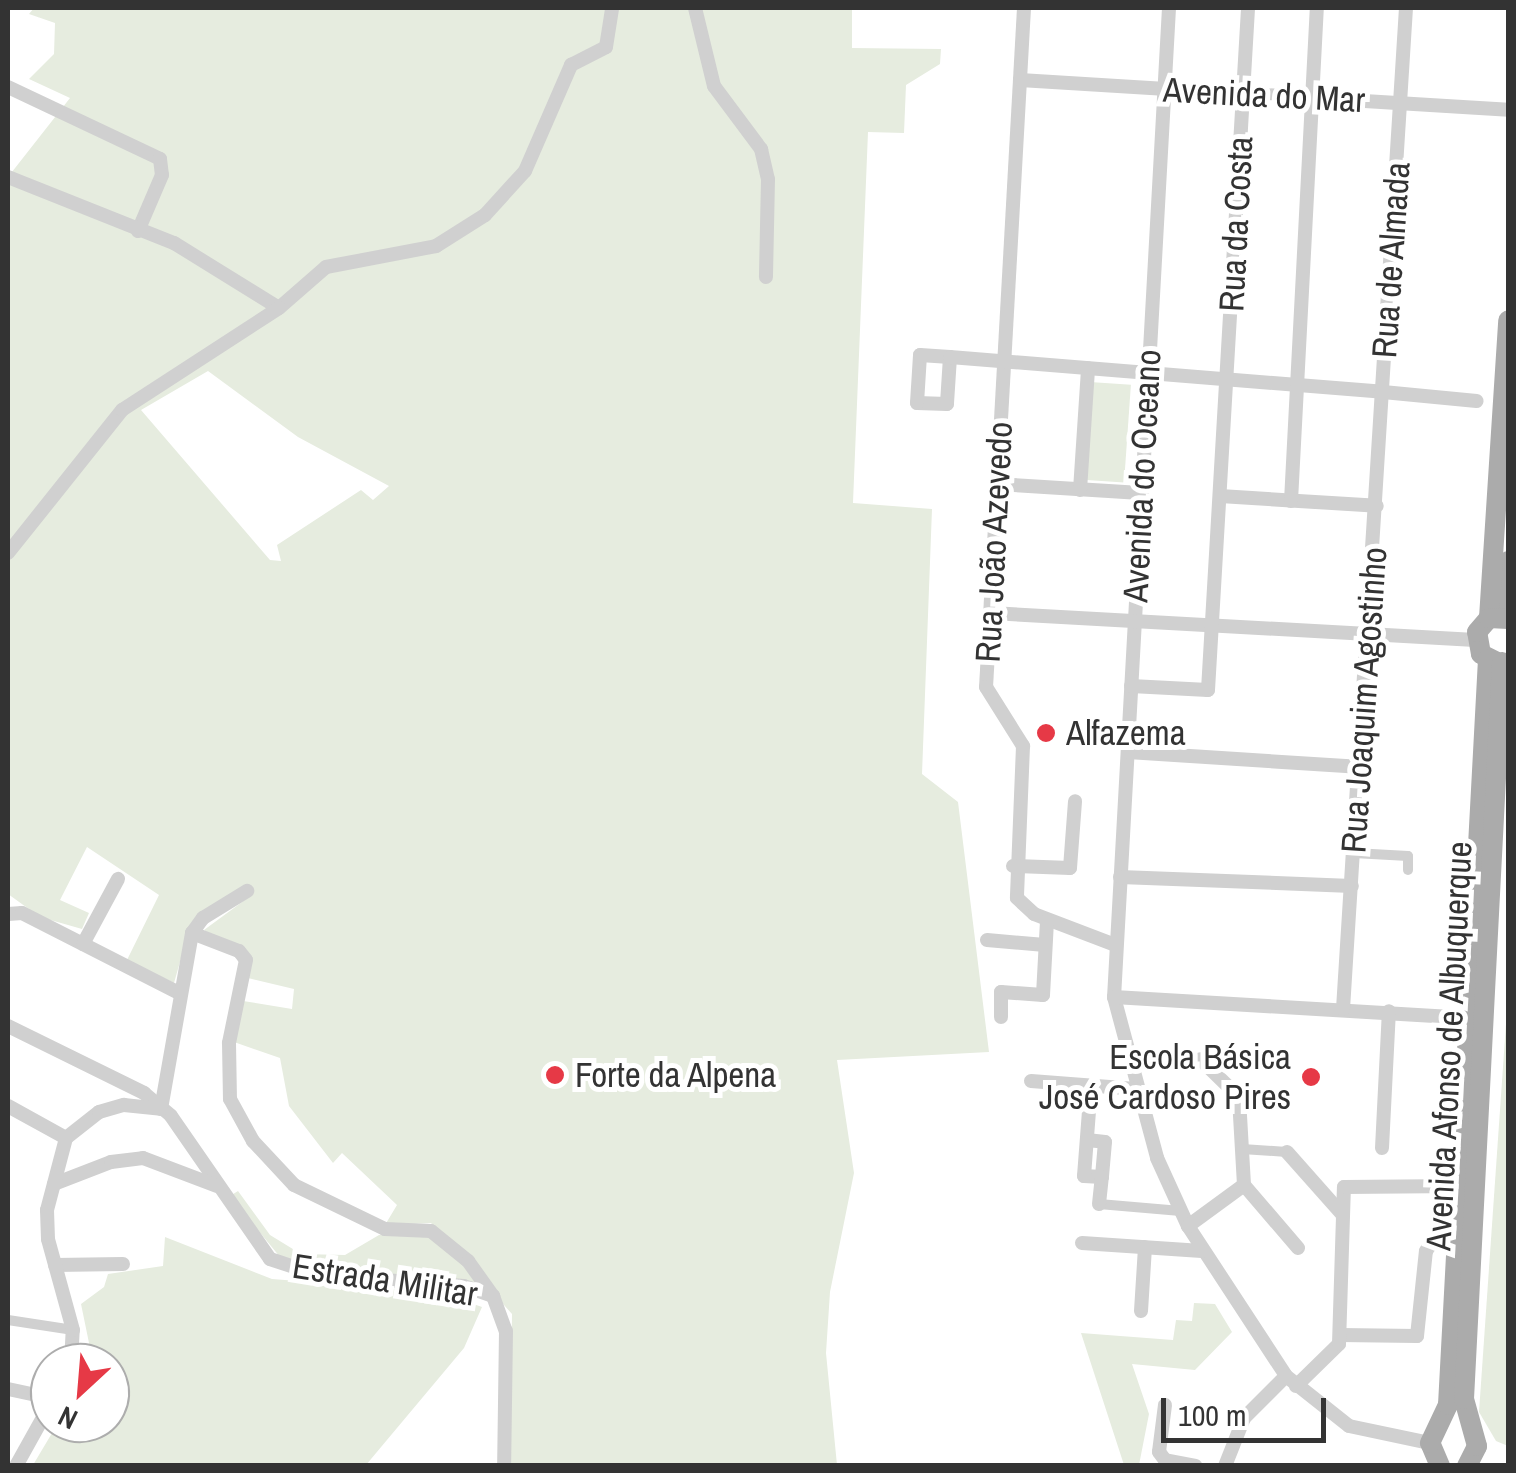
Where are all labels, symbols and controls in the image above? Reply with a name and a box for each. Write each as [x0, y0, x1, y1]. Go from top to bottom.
street label: Avenida do Mar [1162, 69, 1366, 121]
street label: Rua da Costa [1210, 135, 1262, 313]
street label: Rua de Almada [1363, 160, 1419, 360]
street label: Avenida do Oceano [1114, 348, 1170, 604]
street label: Rua João Azevedo [967, 420, 1021, 664]
street label: Rua Joaquim Agostinho [1332, 545, 1396, 855]
place label: Alfazema [1066, 712, 1186, 754]
marker: Alfazema [1035, 722, 1057, 744]
street label: Avenida Afonso de Albuquerque [1417, 839, 1481, 1253]
place label: Escola Básica José Cardoso Pires [1039, 1036, 1291, 1118]
place label: Forte da Alpena [575, 1054, 778, 1096]
marker: Forte da Alpena [544, 1064, 566, 1086]
marker: Escola Básica José Cardoso Pires [1300, 1066, 1322, 1088]
street label: Estrada Militar [290, 1245, 480, 1315]
north arrow [30, 1343, 130, 1443]
scale bar [1166, 1378, 1331, 1440]
text: 100 m [1178, 1395, 1246, 1435]
text: N [52, 1397, 84, 1439]

